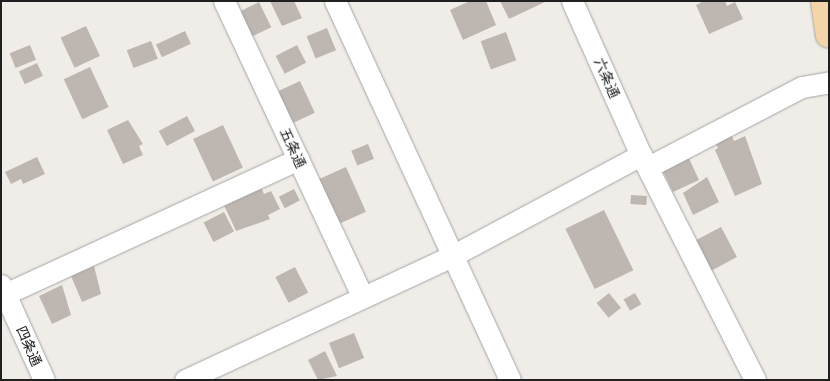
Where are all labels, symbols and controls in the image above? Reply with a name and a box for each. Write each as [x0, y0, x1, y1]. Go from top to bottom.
street label: 六条通 [591, 55, 623, 101]
street label: 五条通 [277, 125, 309, 171]
street label: 四条通 [13, 323, 45, 369]

